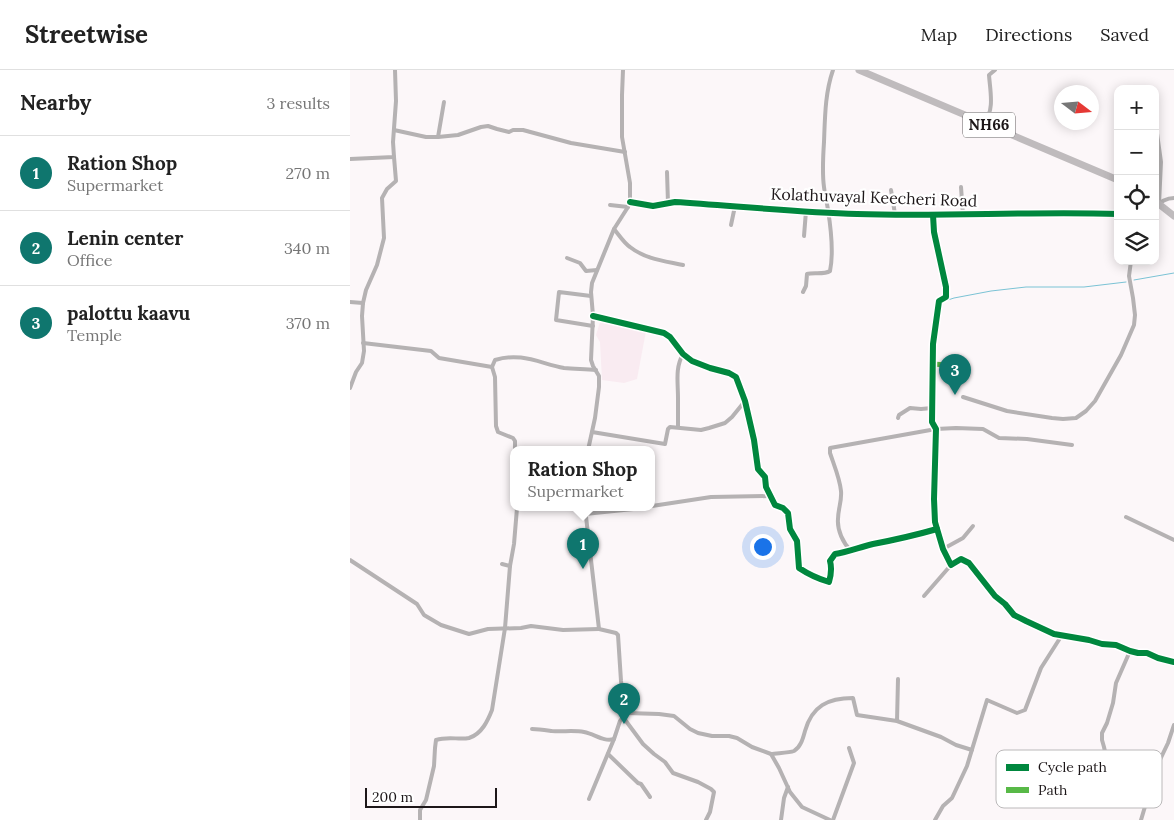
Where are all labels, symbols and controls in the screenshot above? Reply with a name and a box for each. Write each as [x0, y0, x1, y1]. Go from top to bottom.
text: Streetwise [25, 19, 148, 50]
text: Map [921, 23, 957, 46]
text: Directions [985, 23, 1072, 46]
text: Saved [1100, 23, 1149, 46]
north arrow [1054, 85, 1099, 130]
map controls [1114, 85, 1159, 265]
button: + [1114, 85, 1159, 130]
text: Nearby [20, 89, 91, 116]
text: 3 results [266, 93, 330, 113]
road number: NH66 [963, 112, 1015, 138]
button: − [1114, 130, 1159, 175]
text: Ration Shop [67, 151, 177, 175]
text: 1 [33, 163, 39, 183]
text: 270 m [286, 163, 330, 183]
text: Supermarket [67, 175, 163, 195]
button: locate [1114, 175, 1159, 220]
street label: Kolathuvayal Keecheri Road [770, 183, 978, 211]
button: layers [1114, 220, 1159, 265]
text: Lenin center [67, 226, 183, 250]
text: 2 [32, 238, 40, 258]
text: 340 m [284, 238, 330, 258]
text: Office [67, 250, 112, 270]
text: palottu kaavu [67, 301, 190, 325]
text: 3 [32, 313, 40, 333]
text: 370 m [286, 313, 330, 333]
text: Temple [67, 325, 122, 345]
pin: 3 [939, 354, 971, 395]
popup [510, 446, 655, 511]
text: Ration Shop [527, 457, 638, 481]
text: Supermarket [527, 481, 624, 501]
pin: 1 [567, 528, 599, 569]
your location [750, 534, 776, 560]
pin: 2 [608, 683, 640, 724]
legend [996, 750, 1162, 808]
text: Cycle path [1038, 758, 1107, 776]
text: Path [1038, 781, 1067, 799]
scale bar [365, 785, 498, 808]
text: 200 m [372, 788, 413, 806]

